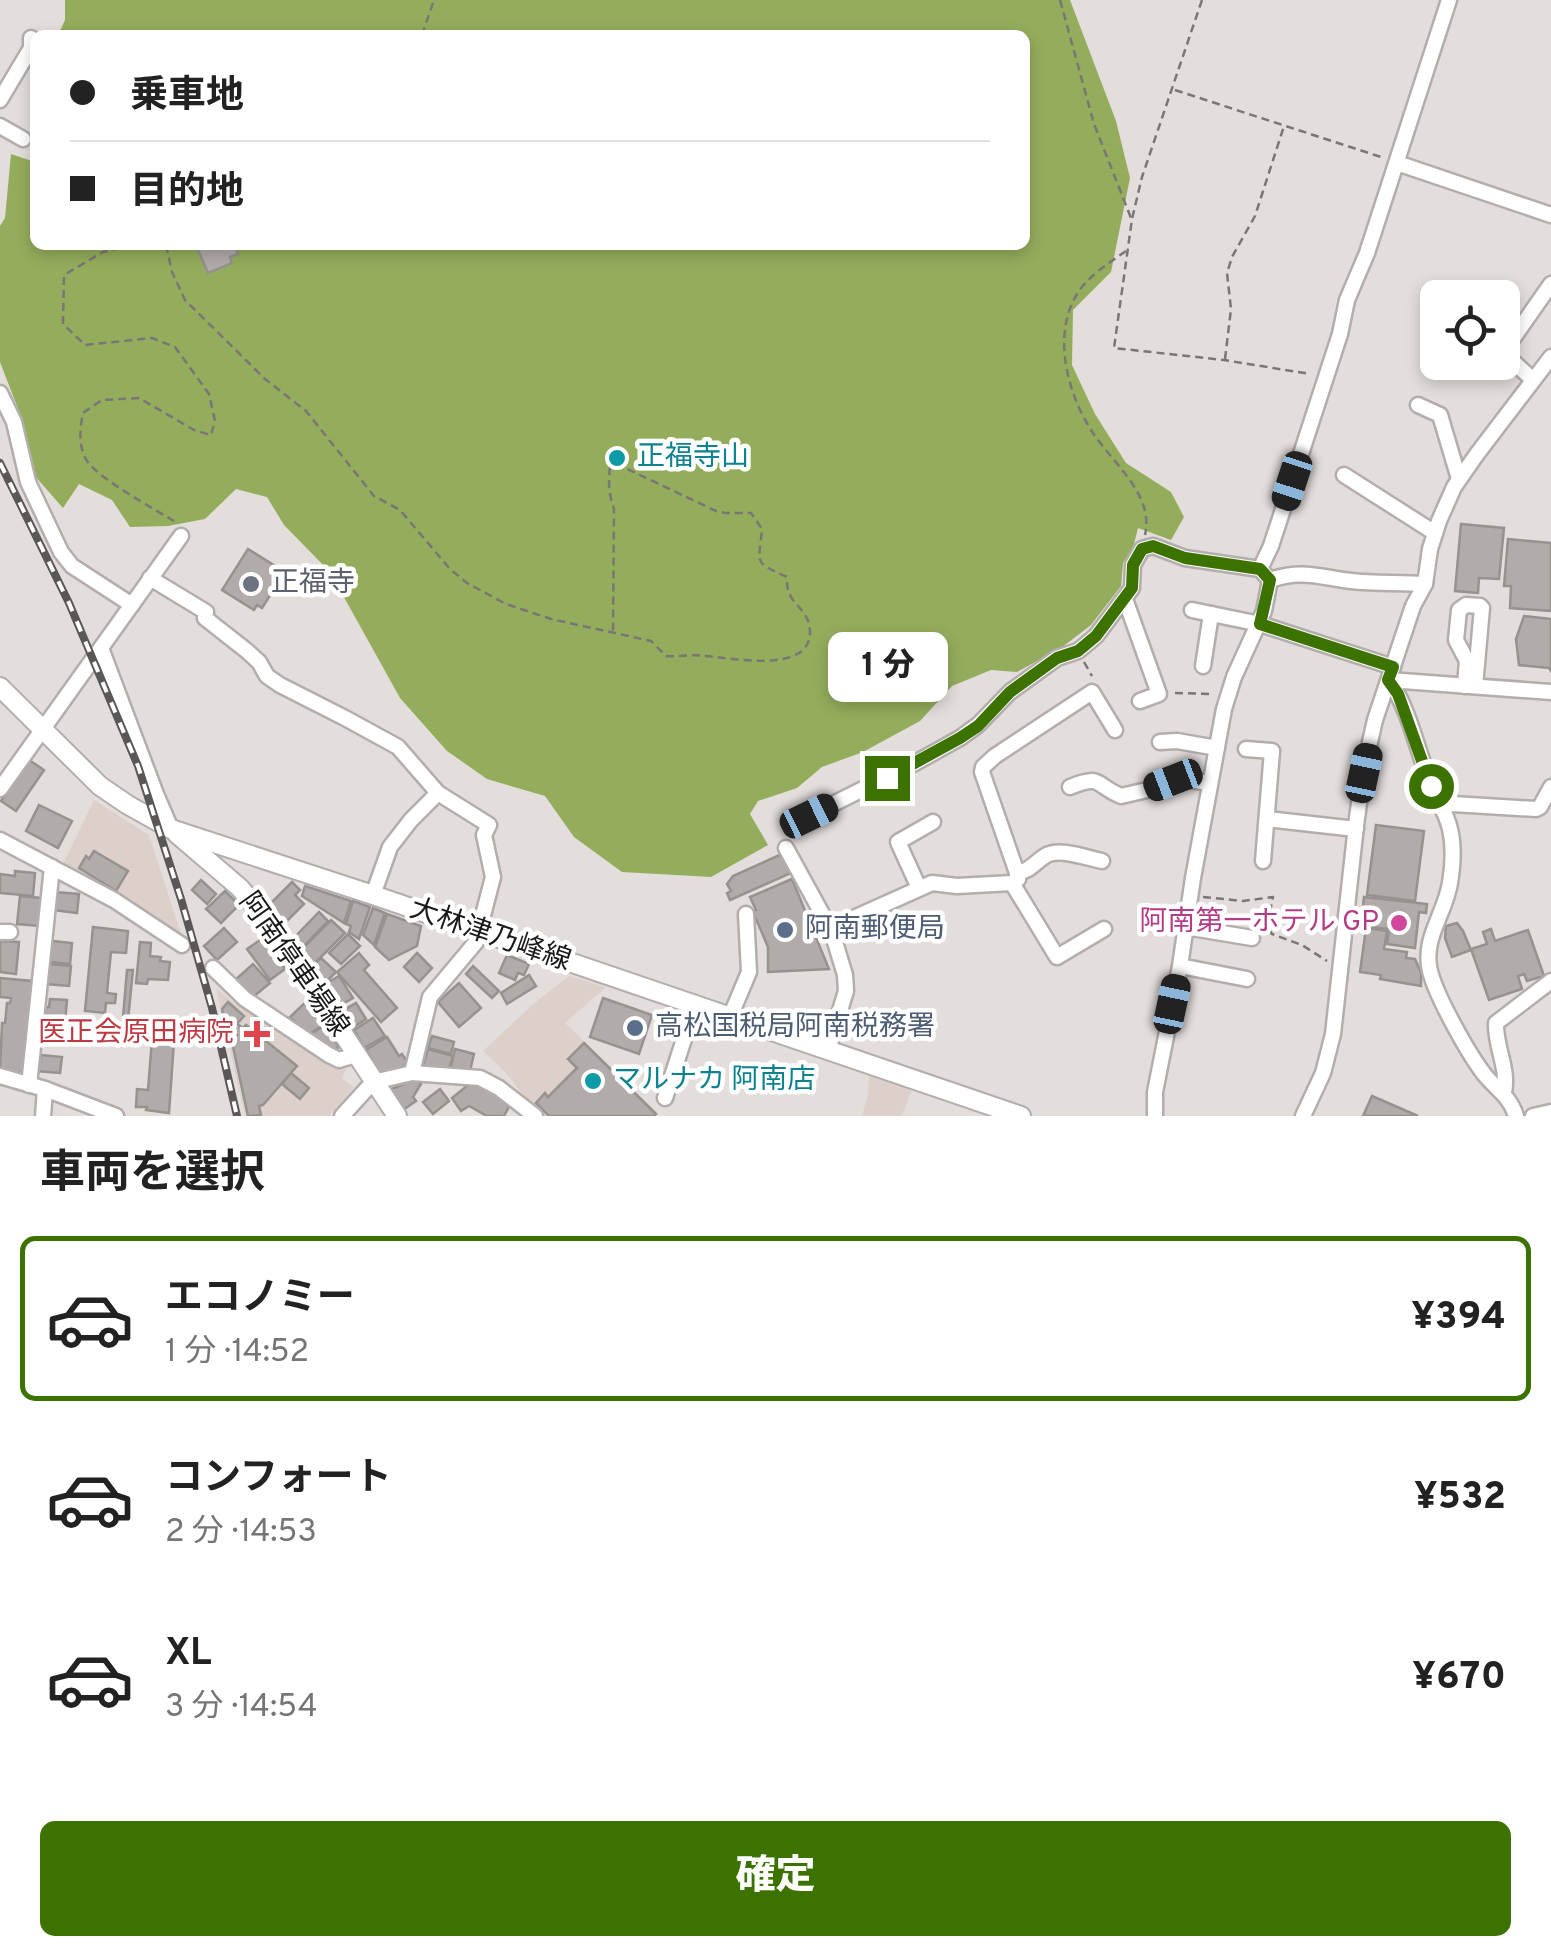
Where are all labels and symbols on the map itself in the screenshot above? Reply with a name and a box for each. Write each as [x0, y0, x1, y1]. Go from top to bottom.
place label: 正福寺山 [637, 440, 749, 476]
marker: 正福寺山 [606, 447, 628, 469]
car [1268, 448, 1316, 514]
place label: 正福寺 [271, 566, 355, 602]
marker: 正福寺 [240, 573, 262, 595]
callout: 1 分 [827, 633, 947, 703]
car [1343, 741, 1385, 805]
car [1140, 755, 1206, 805]
route end [865, 756, 910, 801]
route start [1409, 764, 1454, 809]
car [775, 789, 843, 843]
street label: 阿南停車場線 [230, 886, 356, 1044]
street label: 大林津乃峰線 [405, 892, 575, 980]
place label: 阿南第一ホテル GP [1140, 905, 1379, 941]
place label: 阿南郵便局 [805, 912, 945, 948]
marker: 阿南第一ホテル GP [1388, 912, 1410, 934]
marker: 阿南郵便局 [774, 919, 796, 941]
car [1151, 972, 1193, 1036]
place label: 高松国税局阿南税務署 [655, 1010, 935, 1046]
place label: 医正会原田病院 [38, 1016, 234, 1052]
marker: 高松国税局阿南税務署 [624, 1017, 646, 1039]
marker: 医正会原田病院 [244, 1021, 270, 1047]
place label: マルナカ 阿南店 [613, 1063, 816, 1099]
marker: マルナカ 阿南店 [582, 1070, 604, 1092]

